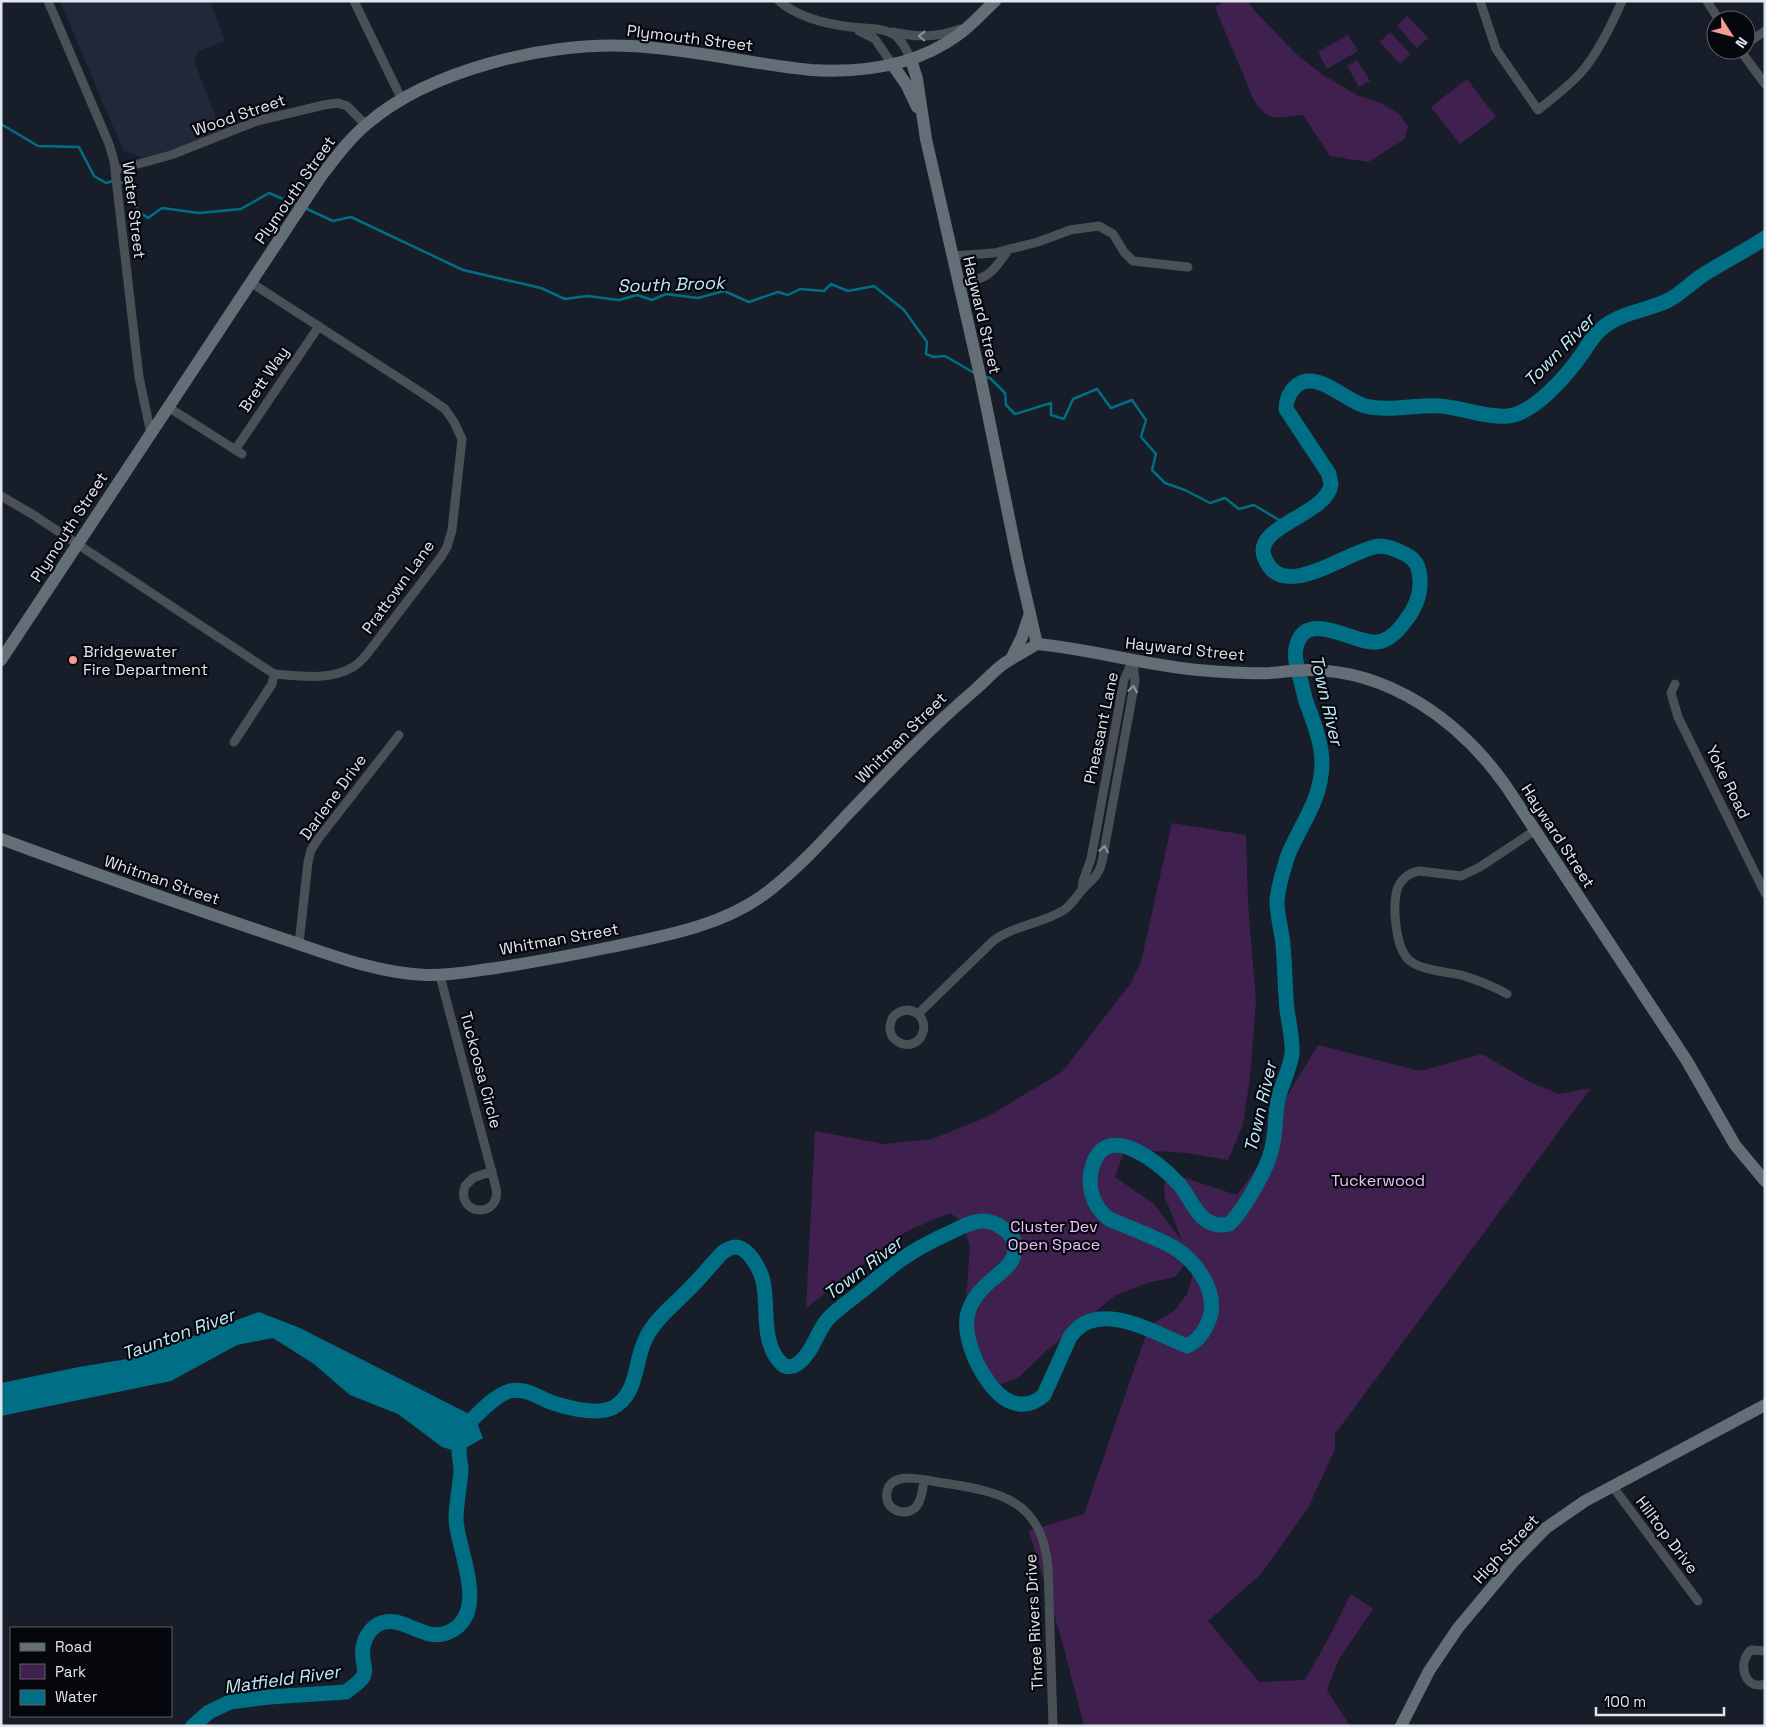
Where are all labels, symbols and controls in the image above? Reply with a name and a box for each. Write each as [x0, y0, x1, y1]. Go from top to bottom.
north arrow [1706, 10, 1756, 60]
street label: Plymouth Street [626, 20, 754, 56]
one-way arrow [918, 31, 926, 42]
text: N [1731, 34, 1752, 52]
street label: Wood Street [190, 89, 288, 141]
street label: Plymouth Street [250, 132, 340, 248]
street label: Water Street [118, 160, 150, 260]
street label: Hayward Street [958, 254, 1006, 376]
water label: South Brook [617, 271, 727, 297]
water label: Town River [1519, 307, 1601, 391]
street label: Brett Way [234, 342, 294, 416]
street label: Plymouth Street [26, 468, 112, 586]
street label: Prattown Lane [357, 536, 439, 638]
street label: Hayward Street [1124, 632, 1246, 666]
place label: Bridgewater Fire Department [83, 641, 208, 680]
water label: Town River [1305, 652, 1349, 750]
marker: Bridgewater Fire Department [67, 654, 79, 666]
street label: Pheasant Lane [1079, 670, 1123, 786]
one-way arrow [1128, 685, 1138, 693]
street label: Whitman Street [851, 688, 951, 788]
street label: Yoke Road [1701, 742, 1755, 822]
street label: Darlene Drive [295, 750, 371, 844]
street label: Hayward Street [1516, 780, 1600, 892]
one-way arrow [1098, 845, 1109, 853]
street label: Whitman Street [101, 850, 223, 910]
street label: Whitman Street [498, 918, 620, 960]
street label: Tuckoosa Circle [455, 1009, 507, 1131]
water label: Town River [1238, 1057, 1282, 1155]
park label: Tuckerwood [1331, 1170, 1425, 1191]
park label: Cluster Dev Open Space [1008, 1216, 1100, 1255]
water label: Town River [819, 1230, 909, 1305]
water label: Taunton River [119, 1302, 240, 1365]
street label: Hilltop Drive [1631, 1492, 1703, 1578]
street label: High Street [1468, 1510, 1544, 1588]
street label: Three Rivers Drive [1020, 1553, 1048, 1691]
legend [10, 1627, 172, 1717]
text: Road [55, 1637, 92, 1656]
water label: Matfield River [223, 1659, 344, 1699]
text: Park [55, 1662, 86, 1681]
scale bar [1596, 1684, 1724, 1716]
text: Water [55, 1687, 98, 1706]
text: 100 m [1604, 1692, 1646, 1711]

